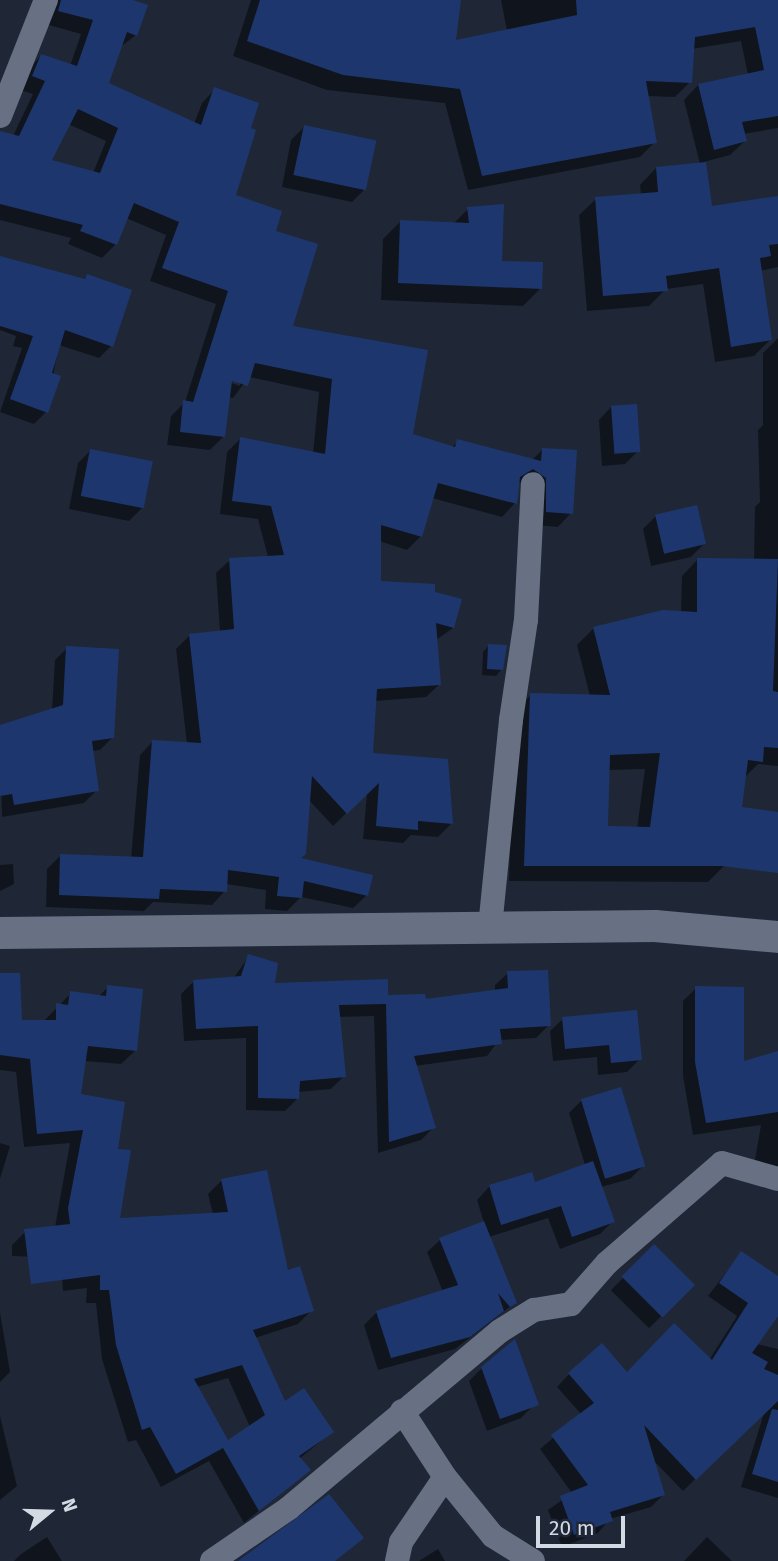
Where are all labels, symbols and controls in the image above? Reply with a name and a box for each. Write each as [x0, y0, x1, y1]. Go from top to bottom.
north arrow [14, 1477, 84, 1547]
text: N [56, 1495, 82, 1515]
scale bar [540, 1502, 629, 1546]
text: 20 m [549, 1515, 595, 1541]

